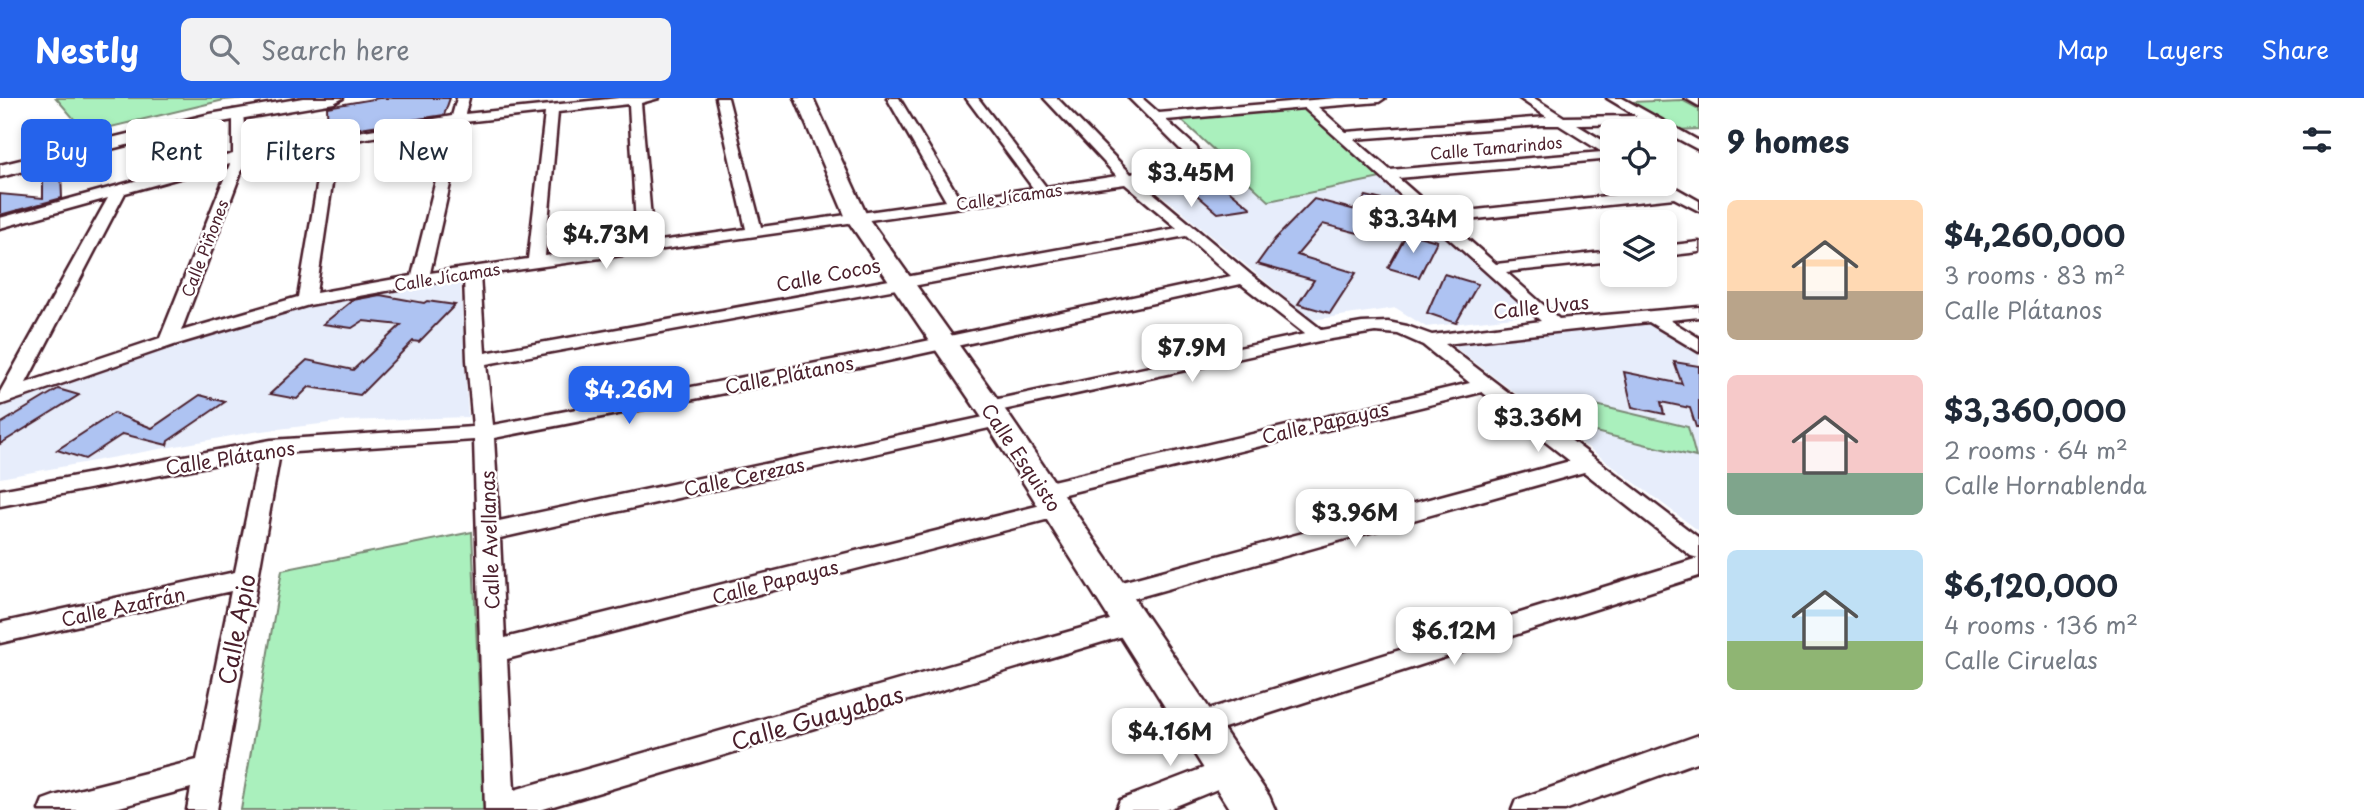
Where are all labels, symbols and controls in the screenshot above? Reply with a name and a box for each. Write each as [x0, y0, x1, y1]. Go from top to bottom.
search box [181, 18, 671, 81]
text: Nestly [35, 24, 139, 74]
icon: search [205, 30, 243, 68]
text: Search here [261, 30, 410, 69]
text: Map [2057, 31, 2108, 67]
text: Layers [2146, 31, 2223, 67]
text: Share [2261, 31, 2329, 67]
text: 9 homes [1727, 118, 1849, 163]
chip: Buy [21, 119, 112, 182]
chip: Rent [126, 119, 227, 182]
chip: Filters [241, 119, 360, 182]
chip: New [374, 119, 472, 182]
map controls [1600, 119, 1677, 287]
button: locate [1600, 119, 1677, 196]
icon: filters [2298, 121, 2336, 159]
street label: Calle Tamarindos [1429, 129, 1563, 165]
pin: $3.45M [1134, 150, 1248, 209]
text: $3.45M [1148, 154, 1234, 189]
street label: Calle Jícamas [954, 177, 1064, 215]
pin: $3.34M [1356, 195, 1470, 255]
street label: Calle Piñones [174, 196, 234, 300]
text: $3.34M [1368, 200, 1458, 235]
button: layers [1600, 210, 1677, 287]
pin: $4.73M [549, 212, 663, 271]
text: $4,260,000 [1944, 212, 2125, 257]
text: $4.73M [563, 216, 649, 251]
icon: home [1783, 228, 1867, 312]
street label: Calle Cocos [773, 250, 883, 298]
street label: Calle Jícamas [392, 256, 502, 296]
text: 3 rooms · 83 m² [1944, 257, 2126, 292]
street label: Calle Uvas [1492, 287, 1590, 325]
text: Calle Plátanos [1944, 292, 2102, 327]
pin: $7.9M [1143, 324, 1241, 384]
text: $7.9M [1158, 329, 1226, 364]
street label: Calle Plátanos [722, 348, 856, 400]
pin: $4.26M [572, 366, 686, 426]
text: $4.26M [585, 371, 673, 406]
text: $3,360,000 [1944, 387, 2127, 432]
street label: Calle Papayas [1259, 394, 1391, 450]
pin: $3.36M [1481, 394, 1595, 454]
street label: Calle Esquisto [975, 397, 1069, 517]
text: $3.36M [1494, 399, 1582, 434]
icon: home [1783, 403, 1867, 487]
text: 2 rooms · 64 m² [1944, 432, 2128, 467]
street label: Calle Plátanos [163, 433, 297, 481]
street label: Calle Cerezas [681, 450, 807, 502]
text: Calle Hornablenda [1944, 467, 2147, 502]
street label: Calle Avellanas [473, 470, 505, 610]
pin: $3.96M [1298, 490, 1412, 549]
text: $3.96M [1312, 494, 1398, 529]
street label: Calle Papayas [709, 552, 841, 610]
text: $6,120,000 [1944, 562, 2118, 607]
street label: Calle Apio [208, 570, 264, 688]
icon: home [1783, 578, 1867, 662]
street label: Calle Azafrán [58, 579, 188, 633]
text: 4 rooms · 136 m² [1944, 607, 2138, 642]
pin: $6.12M [1397, 608, 1511, 667]
text: $6.12M [1412, 612, 1496, 647]
text: Calle Ciruelas [1944, 642, 2098, 677]
street label: Calle Guayabas [727, 676, 907, 758]
pin: $4.16M [1113, 708, 1227, 768]
text: $4.16M [1128, 713, 1212, 748]

